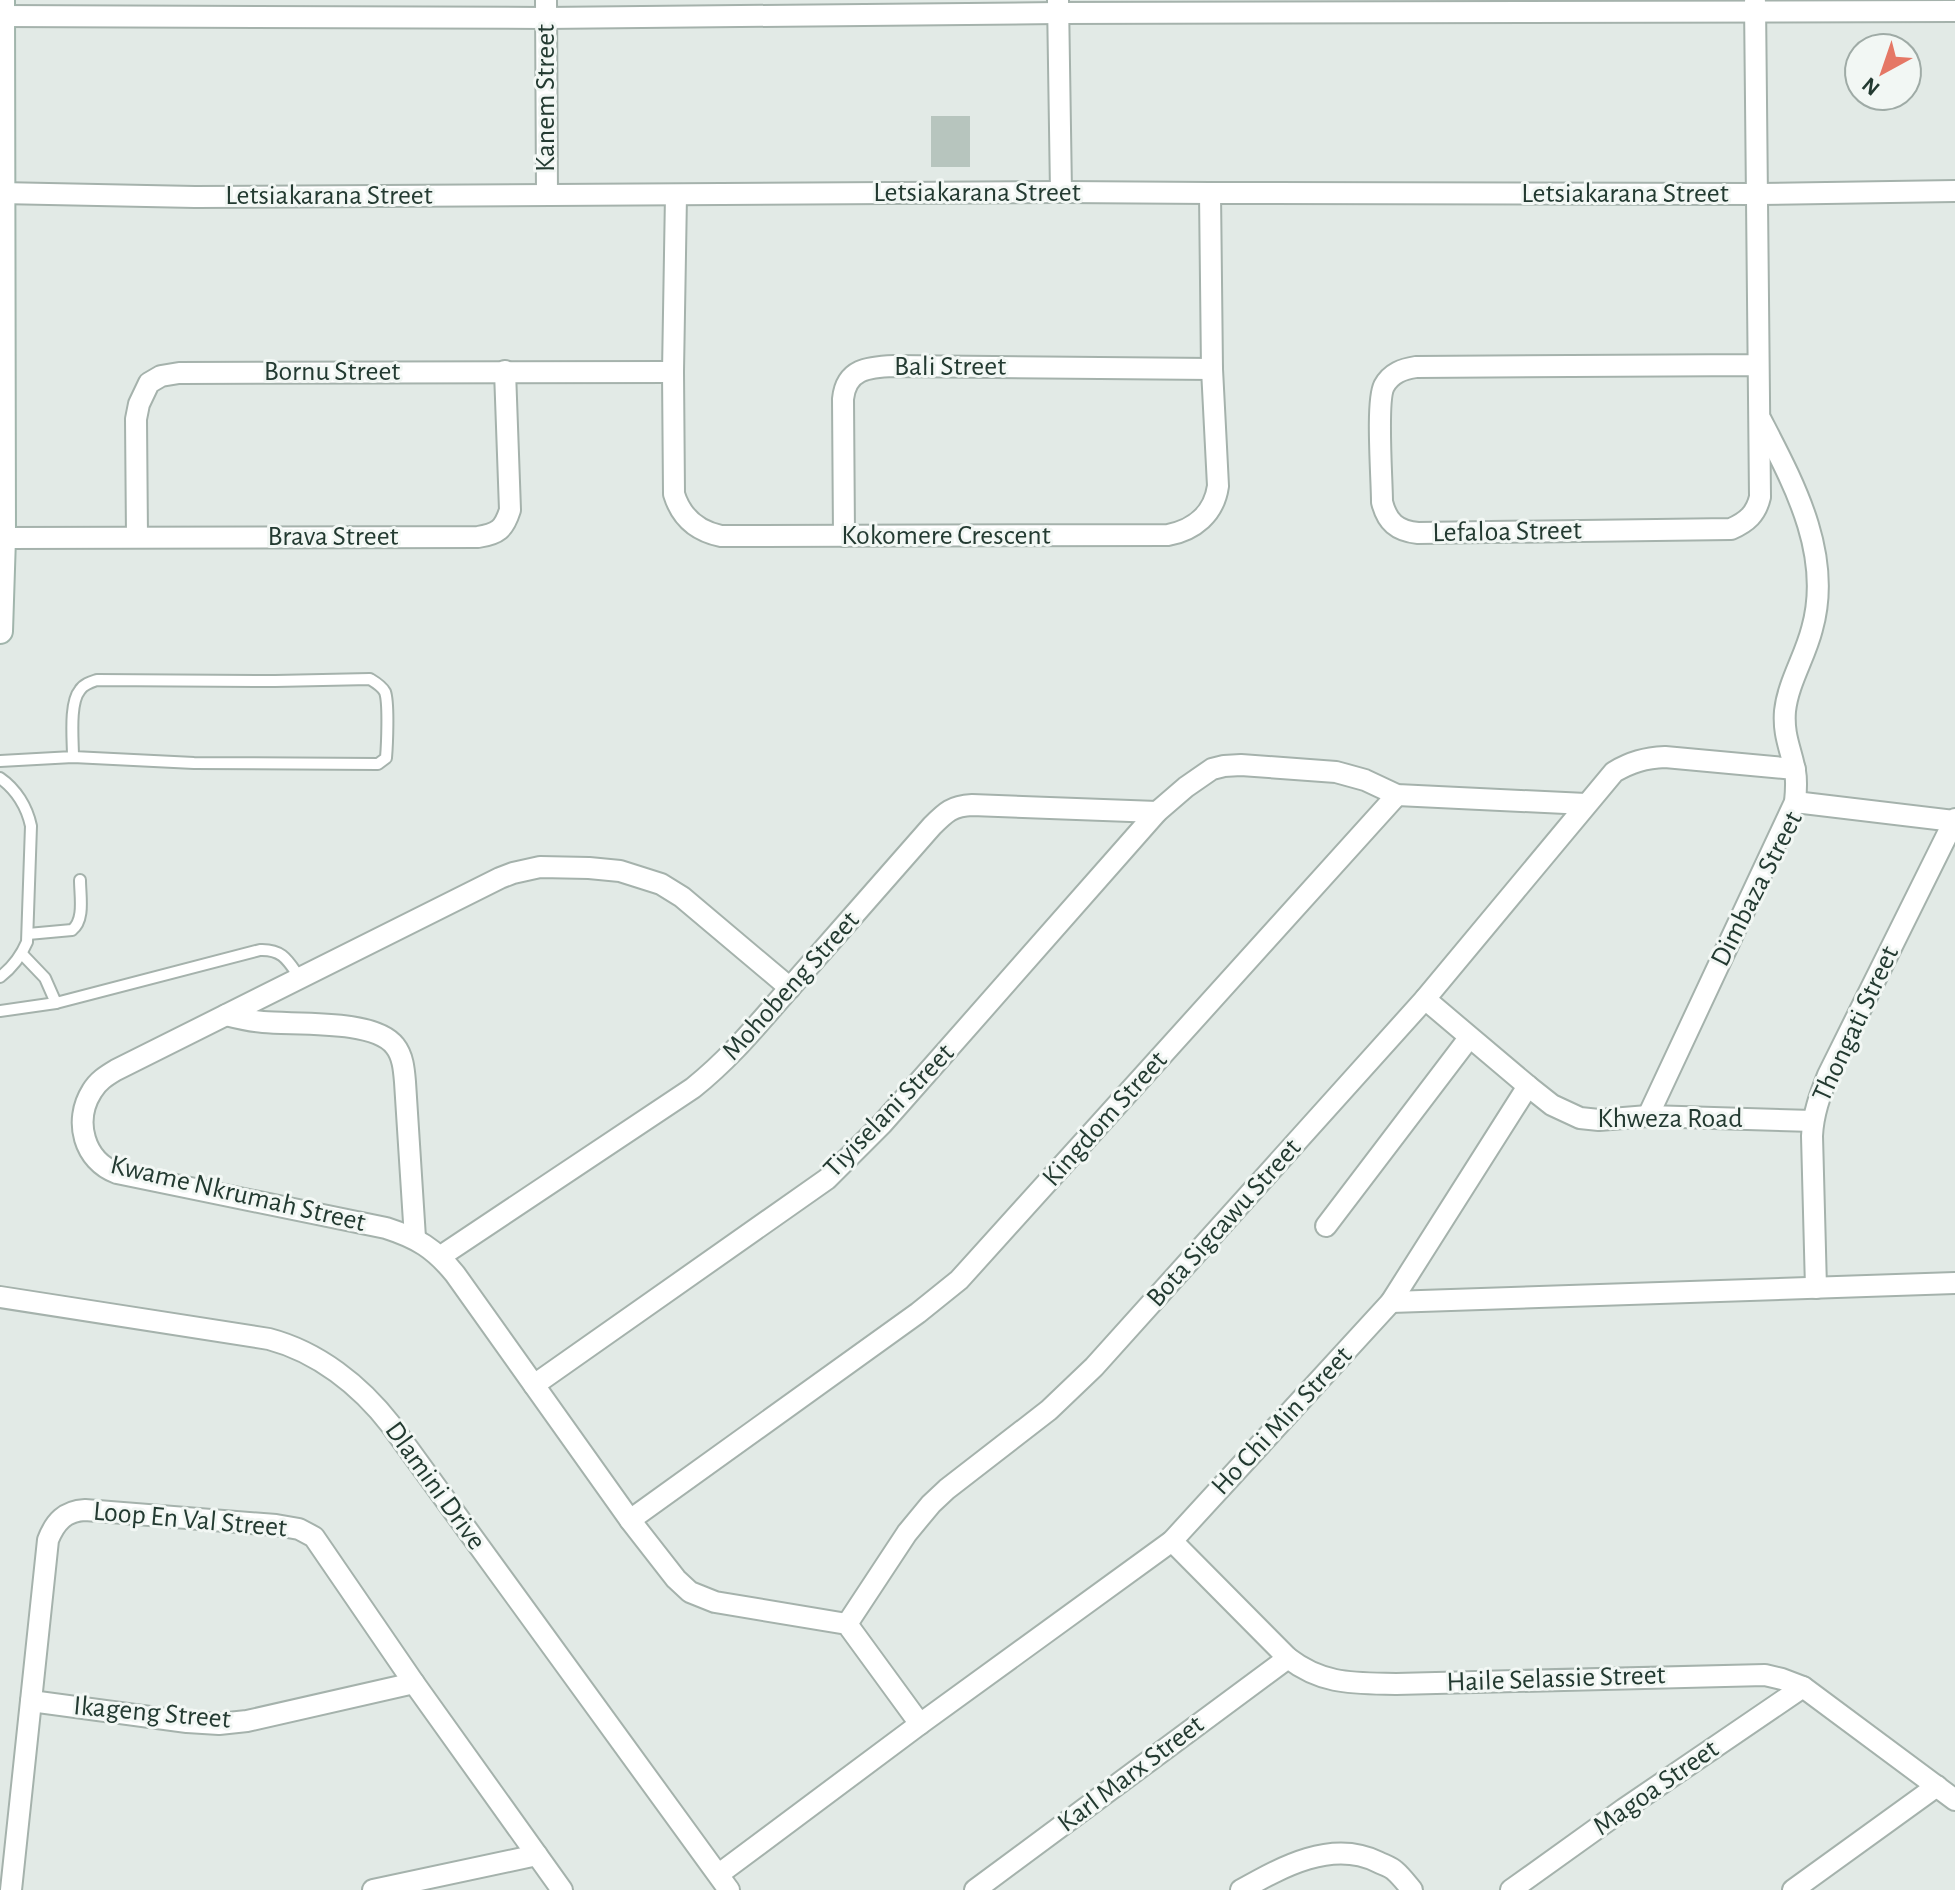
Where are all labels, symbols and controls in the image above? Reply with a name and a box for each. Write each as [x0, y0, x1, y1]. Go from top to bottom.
street label: Kanem Street [532, 24, 560, 172]
north arrow [1843, 32, 1923, 112]
text: N [1858, 73, 1884, 100]
street label: Letsiakarana Street [873, 179, 1081, 207]
street label: Letsiakarana Street [1521, 180, 1729, 208]
street label: Letsiakarana Street [225, 182, 433, 210]
street label: Bali Street [894, 353, 1006, 381]
street label: Bornu Street [264, 358, 400, 386]
street label: Lefaloa Street [1432, 517, 1582, 547]
street label: Kokomere Crescent [841, 522, 1051, 550]
street label: Brava Street [268, 523, 399, 551]
street label: Dimbaza Street [1706, 807, 1808, 971]
street label: Mohobeng Street [717, 906, 865, 1066]
street label: Thongati Street [1808, 942, 1904, 1106]
street label: Tiyiselani Street [819, 1039, 959, 1183]
street label: Kingdom Street [1037, 1046, 1173, 1192]
street label: Khweza Road [1597, 1105, 1743, 1133]
street label: Bota Sigcawu Street [1142, 1134, 1307, 1312]
street label: Kwame Nkrumah Street [108, 1151, 368, 1237]
street label: Ho Chi Min Street [1207, 1341, 1358, 1501]
street label: Dlamini Drive [379, 1417, 491, 1555]
street label: Loop En Val Street [92, 1498, 288, 1542]
street label: Haile Selassie Street [1446, 1661, 1666, 1697]
street label: Ikageng Street [72, 1692, 232, 1734]
street label: Karl Marx Street [1053, 1710, 1209, 1838]
street label: Magoa Street [1588, 1735, 1724, 1841]

